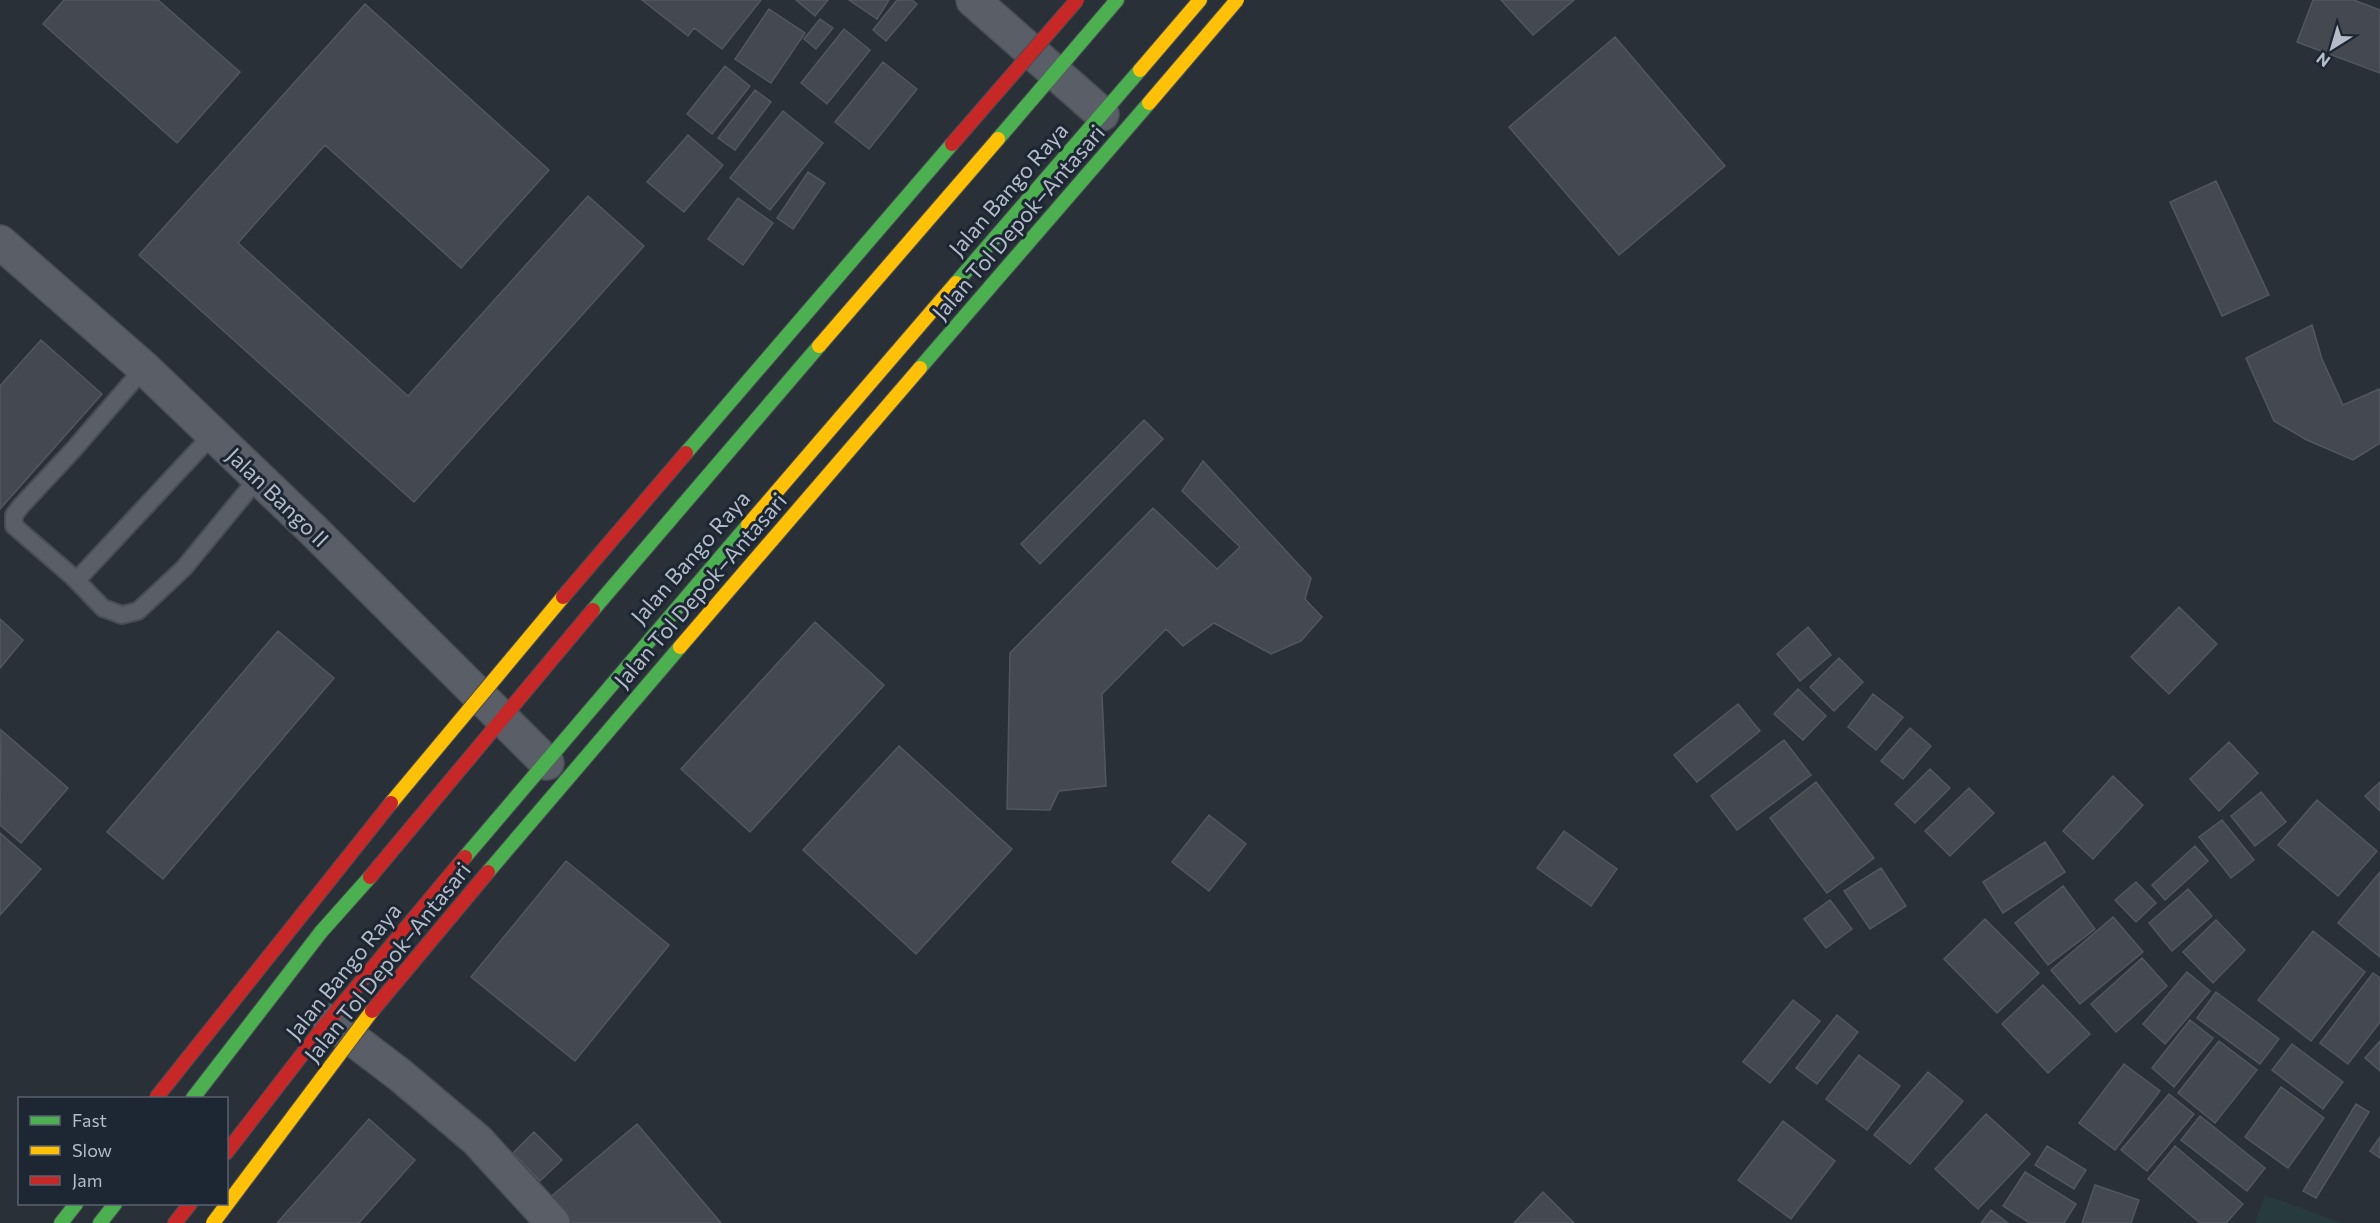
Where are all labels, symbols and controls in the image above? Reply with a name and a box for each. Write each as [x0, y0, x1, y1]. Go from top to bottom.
north arrow [2302, 18, 2362, 78]
text: N [2312, 49, 2333, 72]
street label: Jalan Bango Raya [943, 117, 1073, 261]
street label: Jalan Tol Depok–Antasari [926, 119, 1110, 325]
street label: Jalan Bango II [221, 442, 335, 552]
street label: Jalan Bango Raya [625, 485, 755, 629]
street label: Jalan Tol Depok–Antasari [608, 487, 792, 693]
street label: Jalan Tol Depok–Antasari [298, 857, 476, 1067]
street label: Jalan Bango Raya [280, 897, 406, 1045]
legend [18, 1097, 228, 1205]
text: Fast [72, 1109, 107, 1131]
text: Slow [72, 1139, 112, 1161]
text: Jam [72, 1169, 102, 1191]

